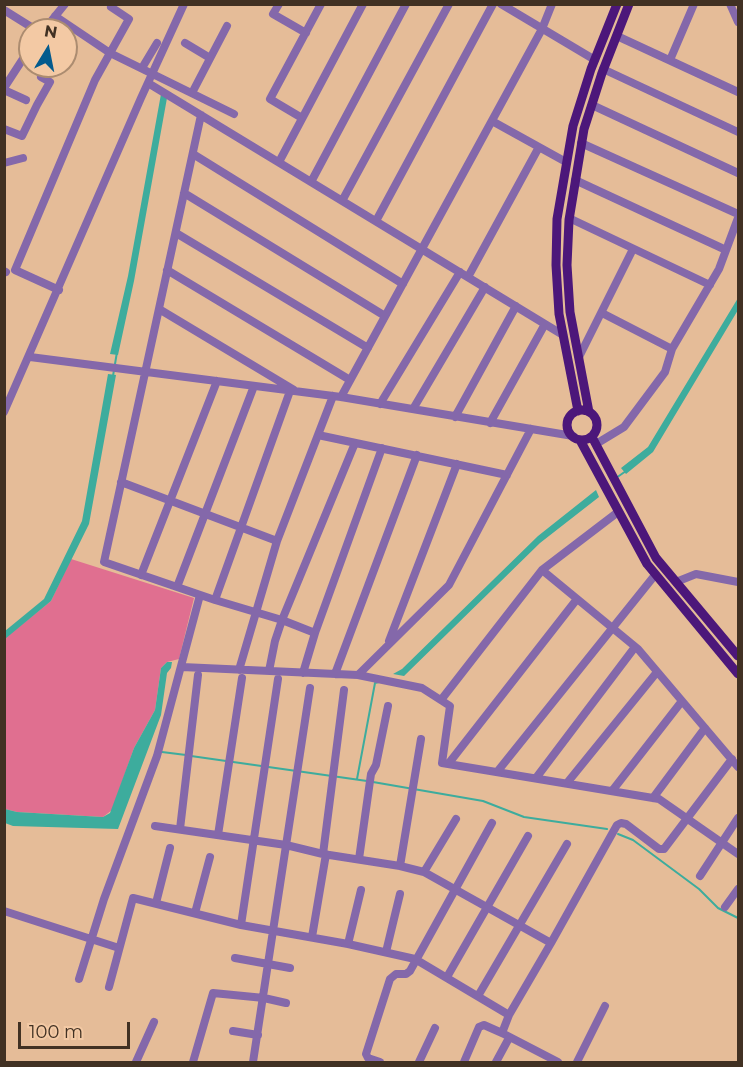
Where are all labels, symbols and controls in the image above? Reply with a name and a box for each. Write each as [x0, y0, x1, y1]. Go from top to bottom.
north arrow [18, 18, 78, 78]
text: N [43, 21, 59, 42]
scale bar [21, 1010, 134, 1048]
text: 100 m [29, 1021, 83, 1043]

